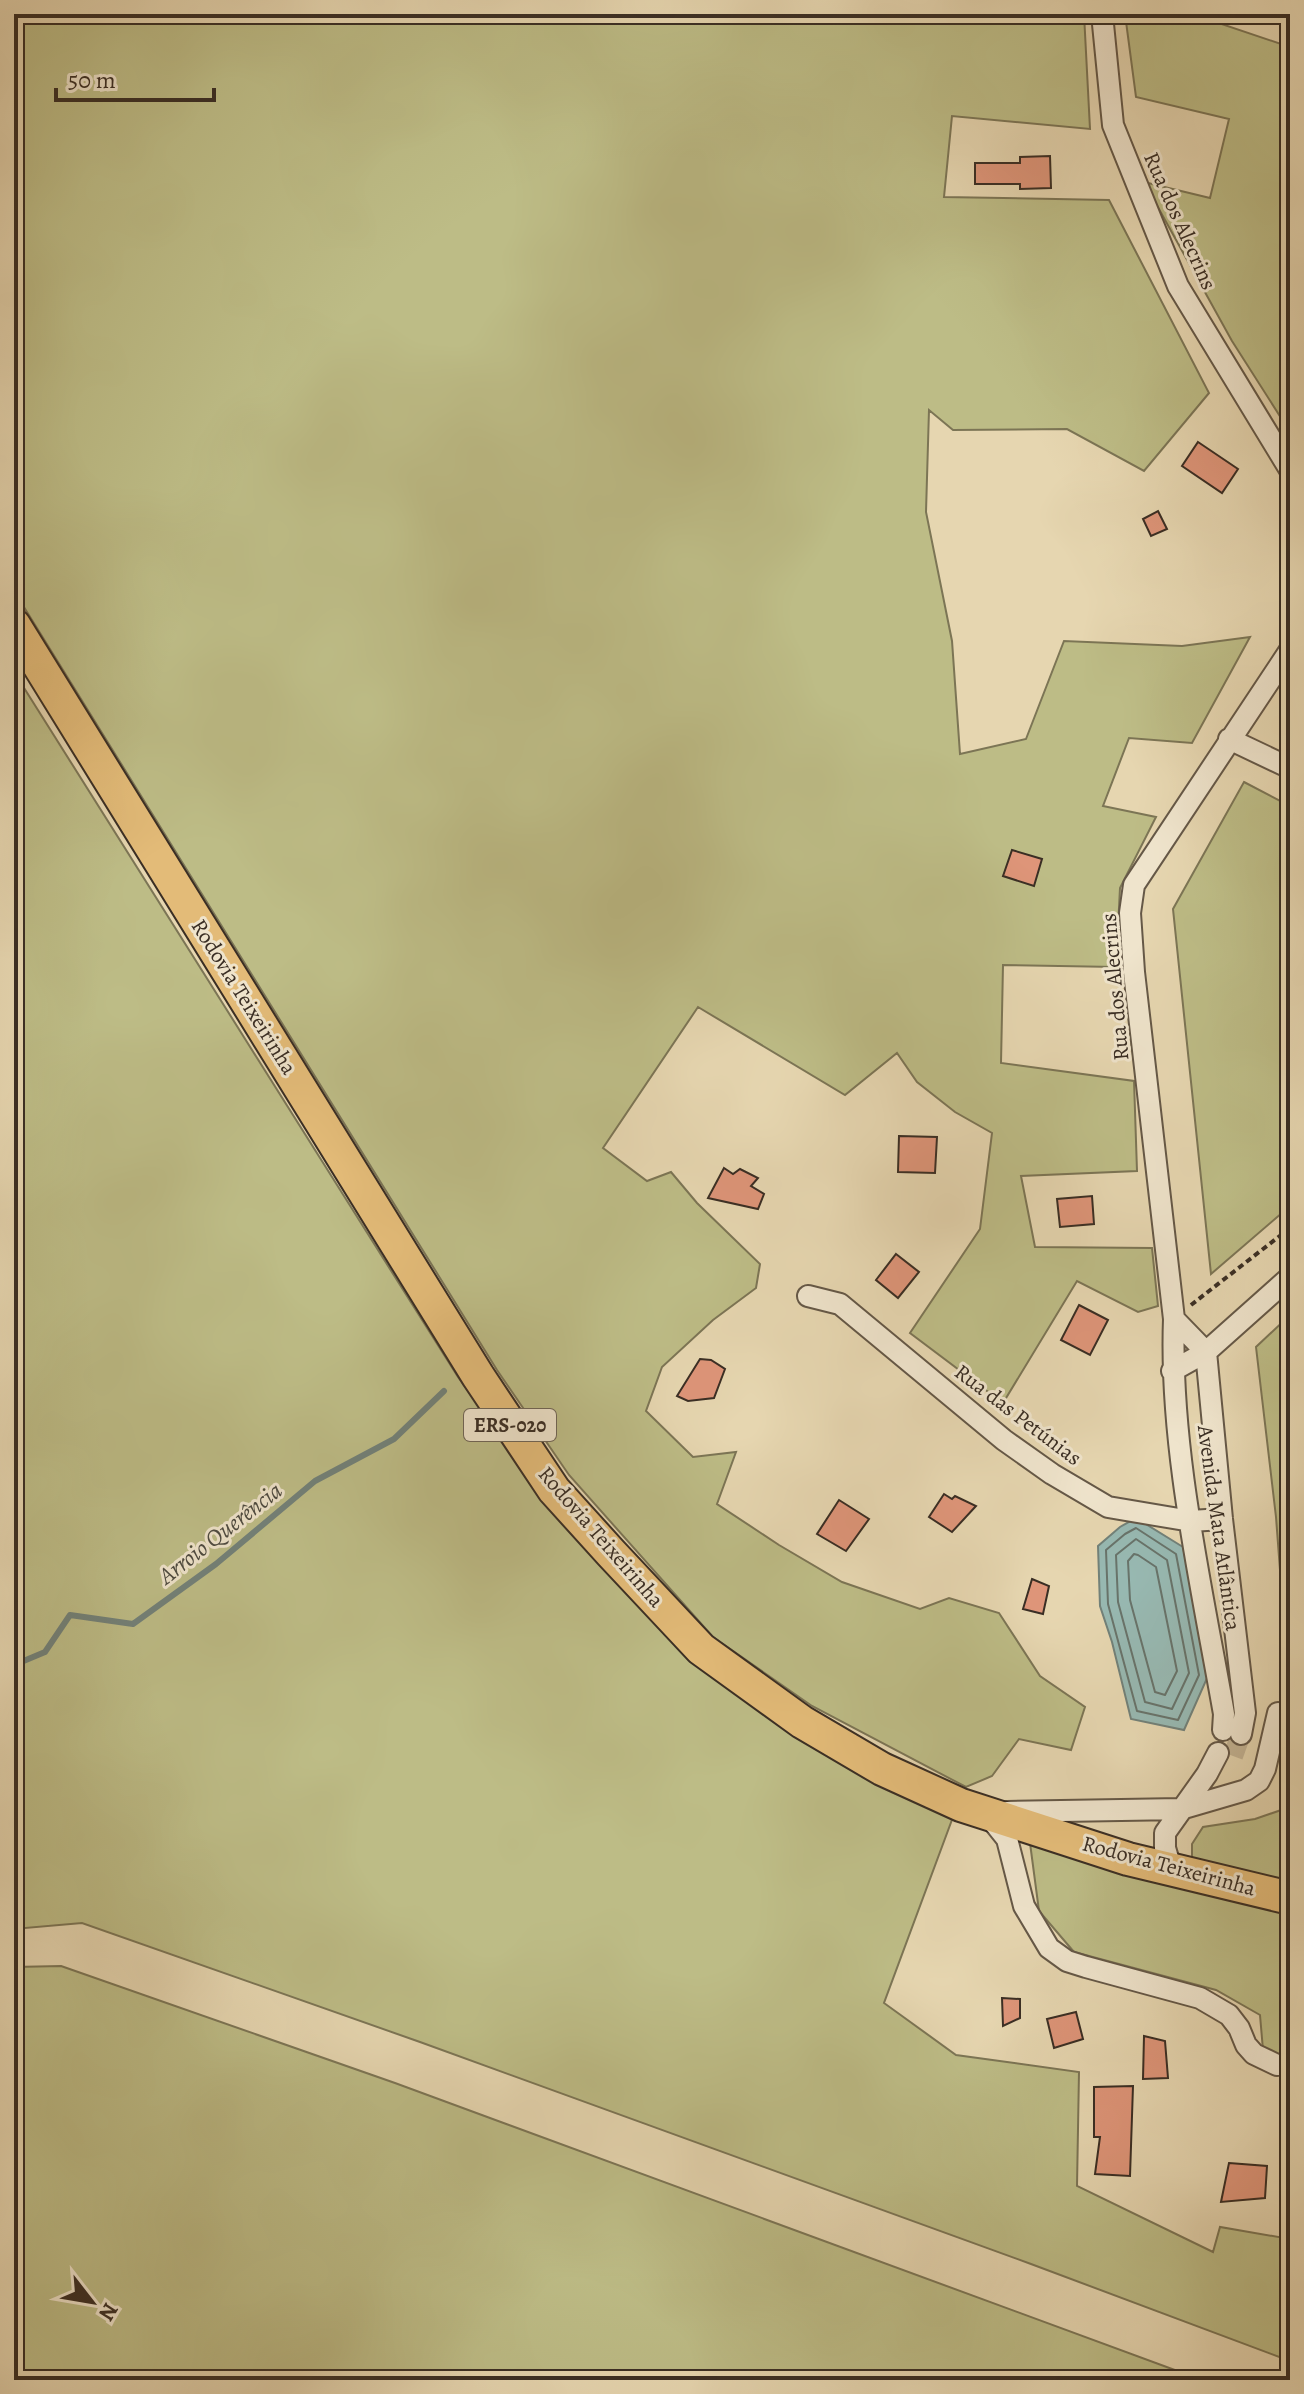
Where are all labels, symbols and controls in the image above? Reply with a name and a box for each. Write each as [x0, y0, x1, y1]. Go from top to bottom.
scale bar [56, 52, 214, 102]
text: 50 m [68, 64, 116, 96]
street label: Rua dos Alecrins [1136, 147, 1224, 295]
street label: Rua dos Alecrins [1094, 912, 1136, 1062]
street label: Rodovia Teixeirinha [184, 913, 304, 1081]
street label: Rua das Petúnias [948, 1357, 1088, 1473]
road number: ERS-020 [464, 1409, 556, 1441]
street label: Avenida Mata Atlântica [1190, 1422, 1248, 1634]
street label: Rodovia Teixeirinha [531, 1460, 671, 1615]
water label: Arroio Querência [150, 1475, 289, 1593]
street label: Rodovia Teixeirinha [1079, 1828, 1260, 1904]
north arrow [52, 2262, 132, 2342]
text: N [91, 2297, 125, 2326]

